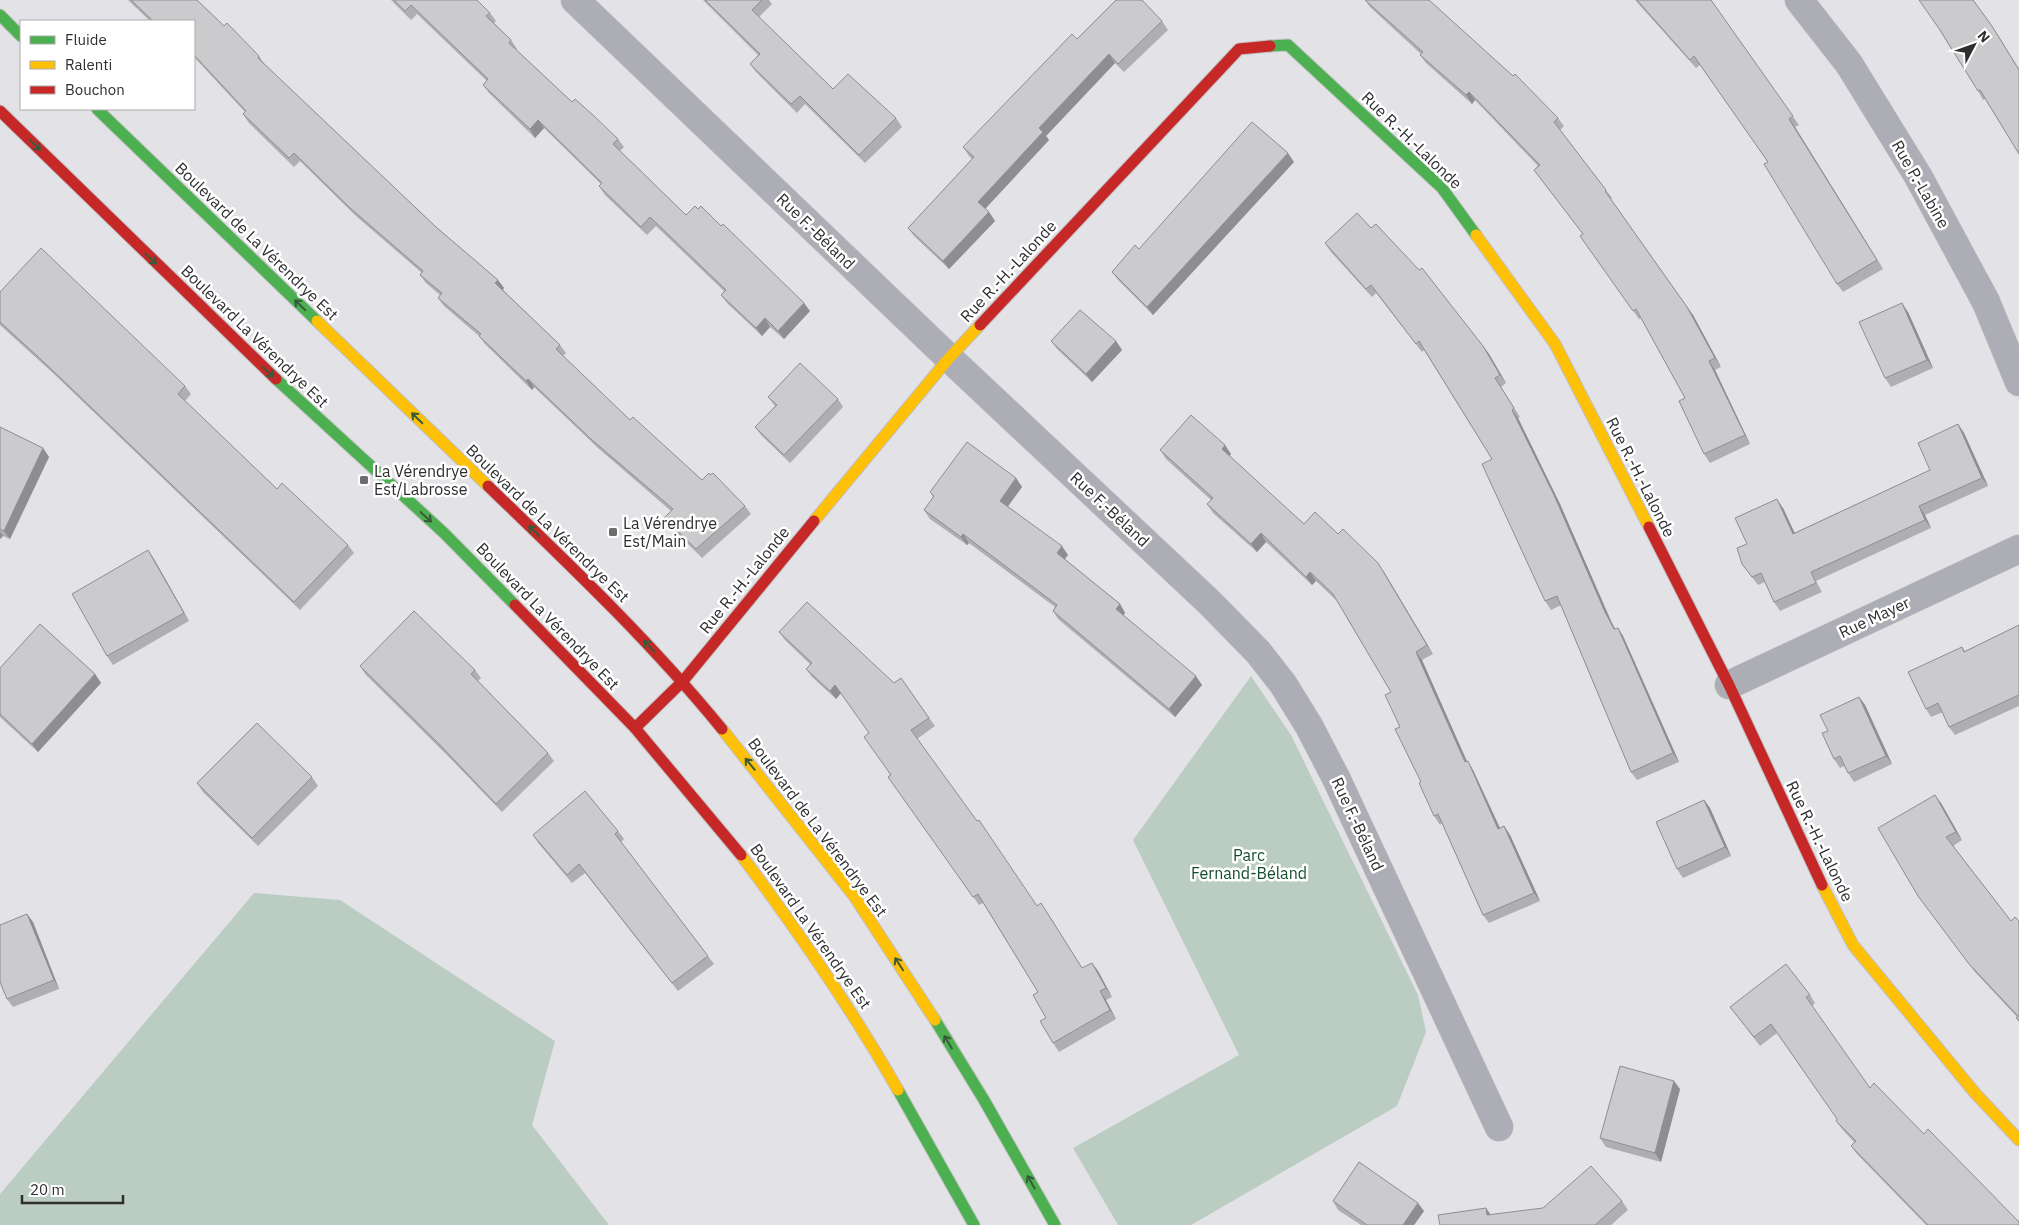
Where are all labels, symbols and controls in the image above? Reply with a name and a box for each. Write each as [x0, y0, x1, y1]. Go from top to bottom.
legend [20, 20, 195, 110]
north arrow [1949, 20, 1999, 70]
text: N [1974, 27, 1994, 46]
text: Fluide [65, 30, 107, 49]
text: Ralenti [65, 55, 112, 74]
text: Bouchon [65, 80, 125, 99]
street label: Rue R.-H.-Lalonde [1358, 87, 1467, 193]
street label: Rue P.-Labine [1888, 136, 1954, 232]
one-way arrow [29, 139, 41, 151]
street label: Boulevard de La Vérendrye Est [171, 158, 343, 324]
street label: Rue F.-Béland [773, 189, 859, 273]
street label: Rue R.-H.-Lalonde [956, 216, 1060, 326]
one-way arrow [145, 253, 158, 265]
street label: Boulevard La Vérendrye Est [177, 260, 333, 412]
one-way arrow [294, 299, 306, 311]
one-way arrow [262, 366, 275, 377]
one-way arrow [411, 412, 424, 424]
street label: Rue R.-H.-Lalonde [1602, 414, 1680, 541]
street label: Boulevard de La Vérendrye Est [462, 440, 634, 606]
place label: La Vérendrye Est/Labrosse [374, 461, 468, 499]
street label: Rue F.-Béland [1066, 467, 1154, 551]
marker: La Vérendrye Est/Labrosse [358, 474, 370, 486]
one-way arrow [420, 511, 433, 523]
place label: La Vérendrye Est/Main [623, 513, 717, 551]
street label: Rue R.-H.-Lalonde [695, 522, 793, 638]
one-way arrow [528, 525, 540, 537]
marker: La Vérendrye Est/Main [607, 526, 619, 538]
street label: Boulevard La Vérendrye Est [472, 538, 624, 694]
street label: Rue Mayer [1835, 592, 1913, 642]
one-way arrow [643, 639, 655, 652]
street label: Boulevard de La Vérendrye Est [744, 734, 892, 920]
one-way arrow [745, 757, 756, 770]
street label: Rue F.-Béland [1328, 774, 1388, 874]
street label: Rue R.-H.-Lalonde [1782, 777, 1858, 905]
street label: Boulevard La Vérendrye Est [746, 840, 876, 1012]
park label: Parc Fernand-Béland [1191, 845, 1307, 883]
one-way arrow [894, 958, 904, 972]
one-way arrow [943, 1036, 953, 1050]
scale bar [22, 1172, 124, 1204]
one-way arrow [1026, 1175, 1036, 1190]
text: 20 m [30, 1180, 65, 1199]

